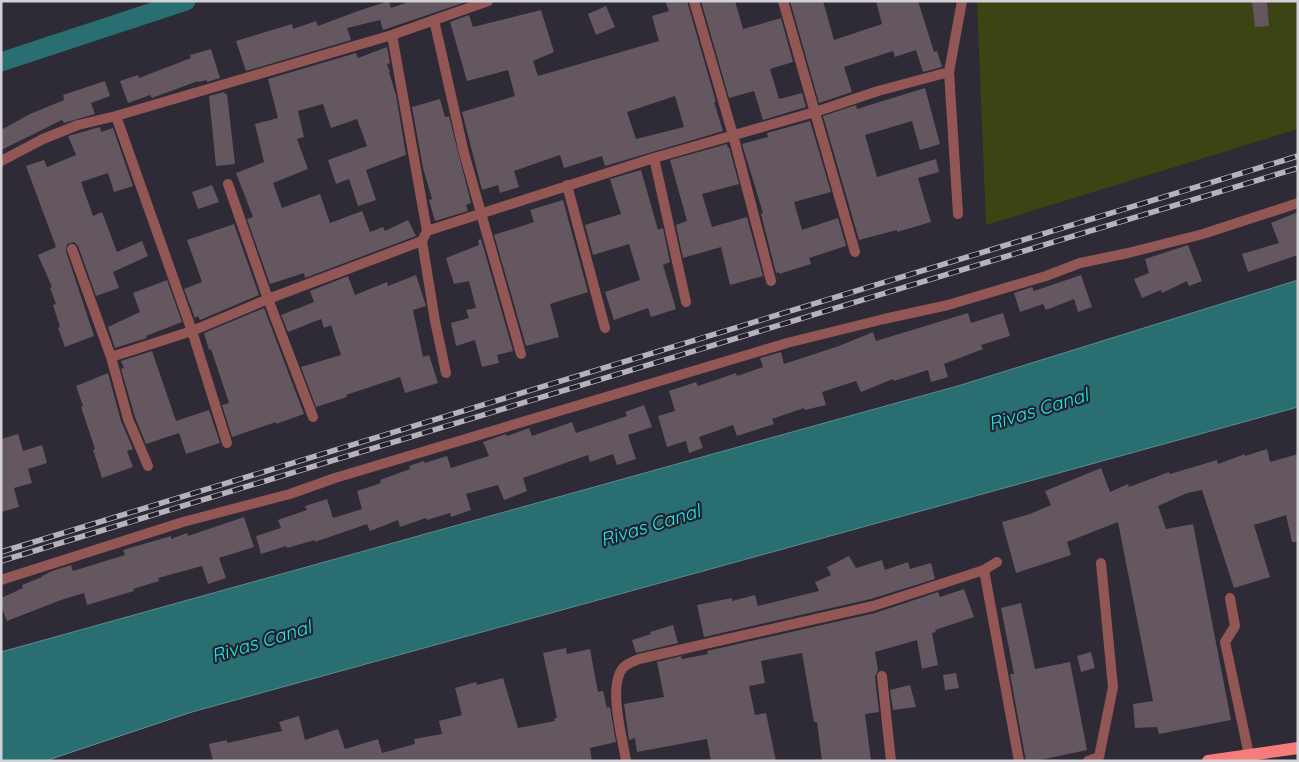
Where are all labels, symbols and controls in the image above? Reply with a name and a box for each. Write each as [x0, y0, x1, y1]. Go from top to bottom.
water label: Rivas Canal [985, 382, 1093, 436]
water label: Rivas Canal [597, 498, 705, 552]
water label: Rivas Canal [208, 614, 316, 668]

